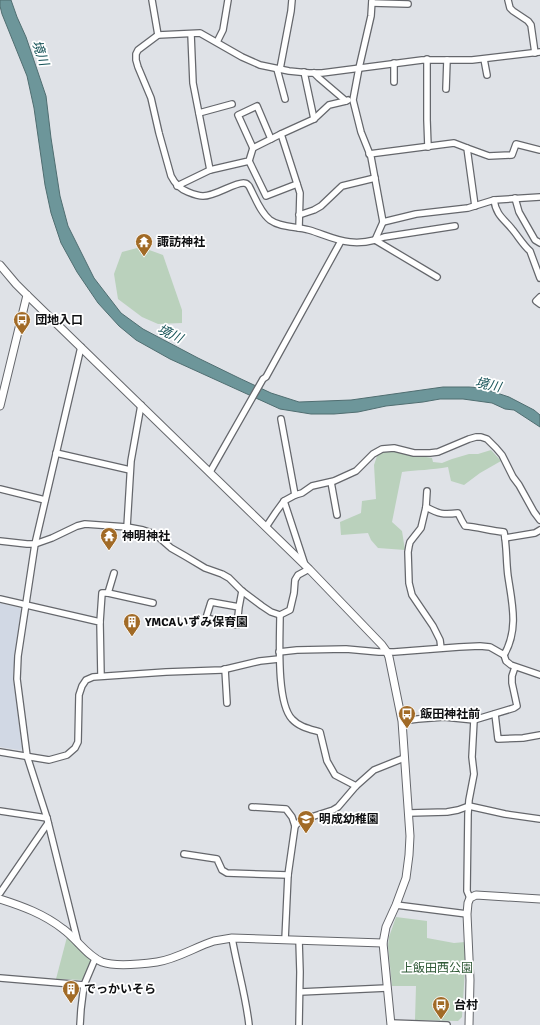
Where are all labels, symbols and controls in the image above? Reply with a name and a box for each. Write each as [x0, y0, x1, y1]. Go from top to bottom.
water label: 境川 [28, 38, 52, 70]
temple icon: 諏訪神社 [134, 232, 154, 257]
place label: 諏訪神社 [157, 235, 205, 250]
bus stop icon: 団地入口 [12, 310, 32, 335]
place label: 団地入口 [35, 313, 83, 328]
water label: 境川 [155, 321, 187, 348]
water label: 境川 [474, 374, 504, 396]
temple icon: 神明神社 [99, 526, 119, 551]
place label: 神明神社 [122, 529, 170, 544]
building icon: YMCAいずみ保育園 [122, 612, 142, 637]
place label: YMCAいずみ保育園 [144, 615, 248, 630]
bus stop icon: 飯田神社前 [397, 704, 417, 729]
place label: 飯田神社前 [420, 707, 480, 722]
school or university icon: 明成幼稚園 [296, 809, 316, 834]
place label: 明成幼稚園 [319, 812, 379, 827]
park label: 上飯田西公園 [401, 961, 473, 976]
building icon: でっかいそら [61, 979, 81, 1004]
place label: でっかいそら [84, 982, 156, 997]
bus stop icon: 台村 [431, 995, 451, 1020]
place label: 台村 [454, 998, 478, 1013]

